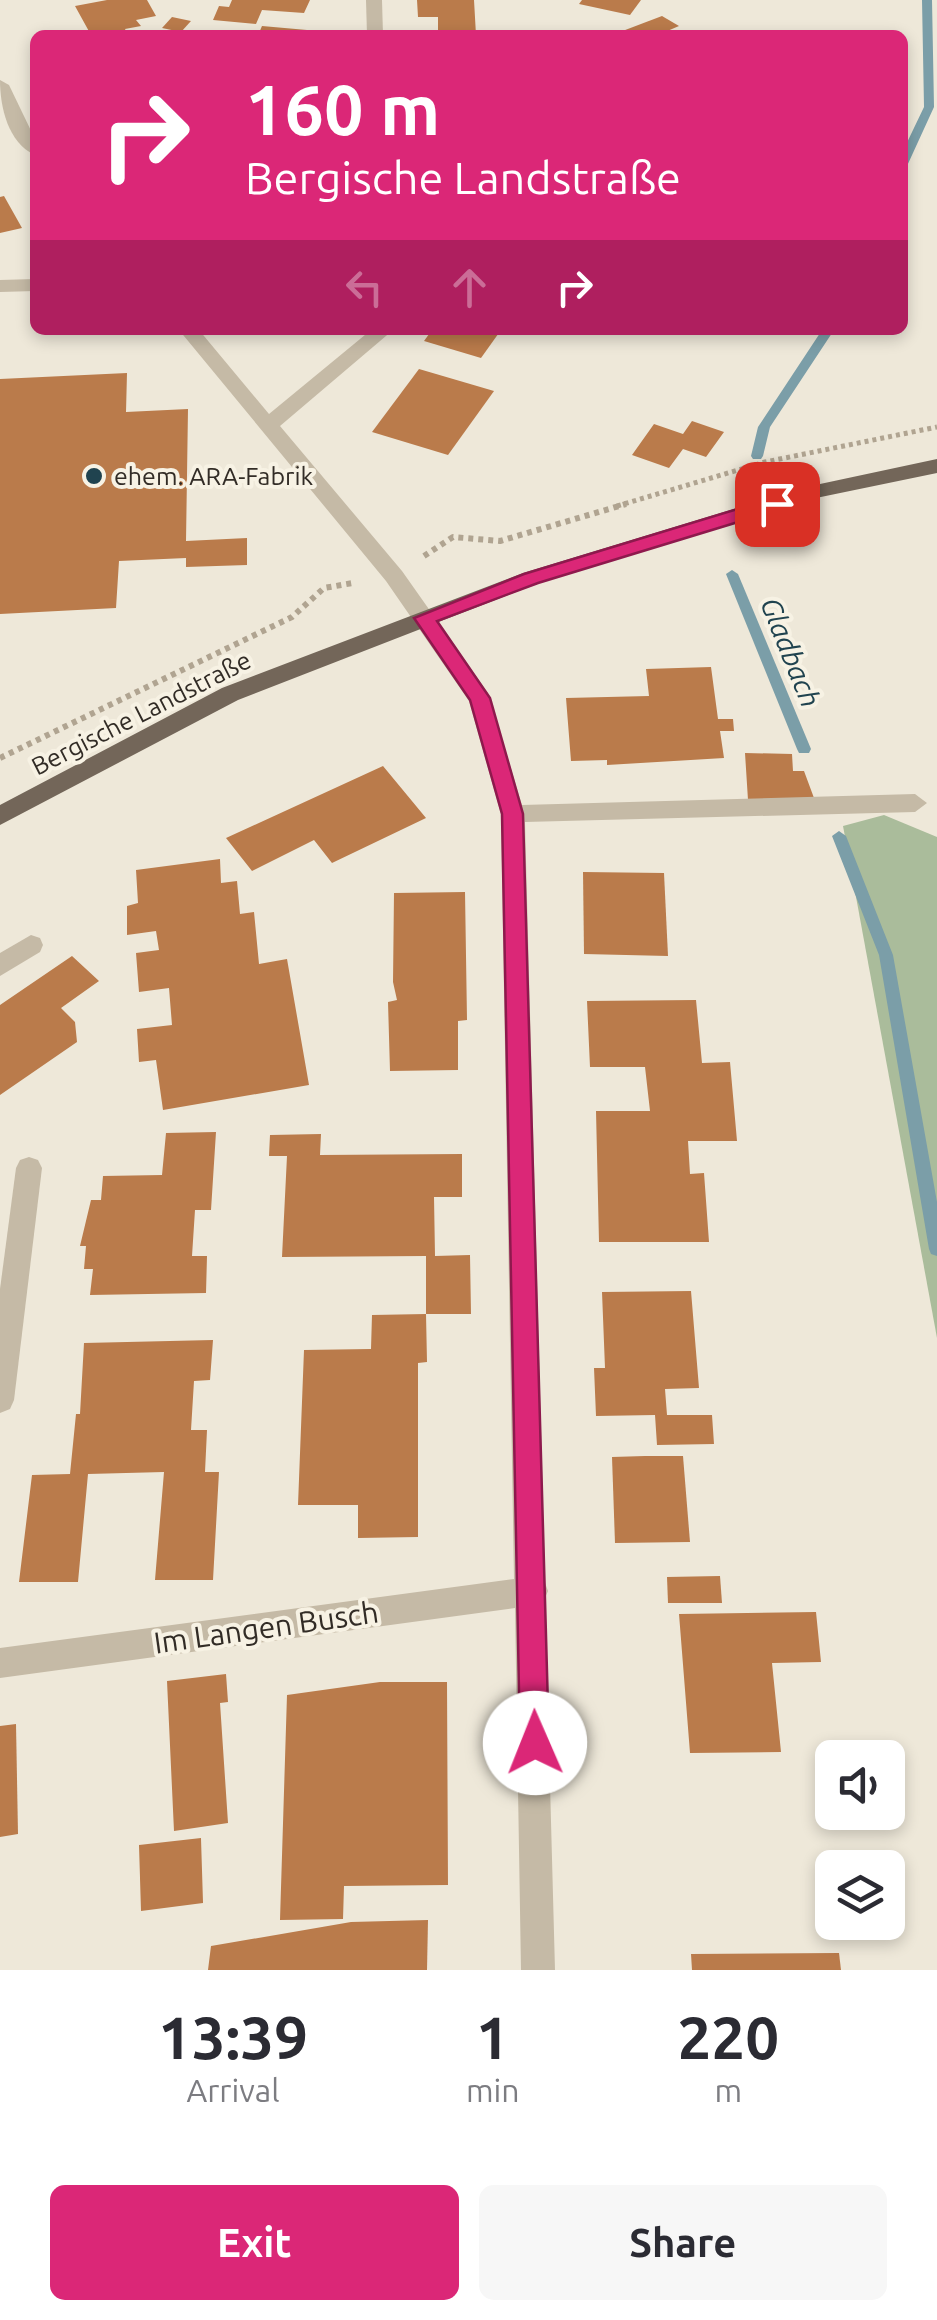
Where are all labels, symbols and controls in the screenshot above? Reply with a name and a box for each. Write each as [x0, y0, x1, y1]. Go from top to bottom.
icon: right [80, 70, 210, 200]
text: 160 m [245, 70, 440, 148]
text: Bergische Landstraße [245, 152, 681, 203]
icon: left [337, 260, 392, 315]
icon: ahead [442, 260, 497, 315]
icon: right [547, 260, 602, 315]
place label: ehem. ARA-Fabrik [114, 462, 314, 490]
pin [735, 462, 820, 547]
marker: ehem. ARA-Fabrik [83, 465, 105, 487]
icon: arrive [750, 477, 805, 532]
water label: Gladbach [755, 593, 827, 711]
street label: Bergische Landstraße [27, 646, 255, 780]
street label: Im Langen Busch [152, 1594, 380, 1660]
position arrow [483, 1691, 587, 1795]
map controls [815, 1740, 905, 1940]
button: sound [815, 1740, 905, 1830]
button: layers [815, 1850, 905, 1940]
text: 13:39 [158, 2003, 308, 2070]
text: 1 [476, 2003, 510, 2070]
text: 220 [678, 2003, 779, 2070]
text: Arrival [186, 2072, 280, 2108]
text: min [466, 2072, 520, 2108]
text: m [714, 2072, 742, 2108]
button: Exit [50, 2185, 459, 2300]
button: Share [479, 2185, 887, 2300]

